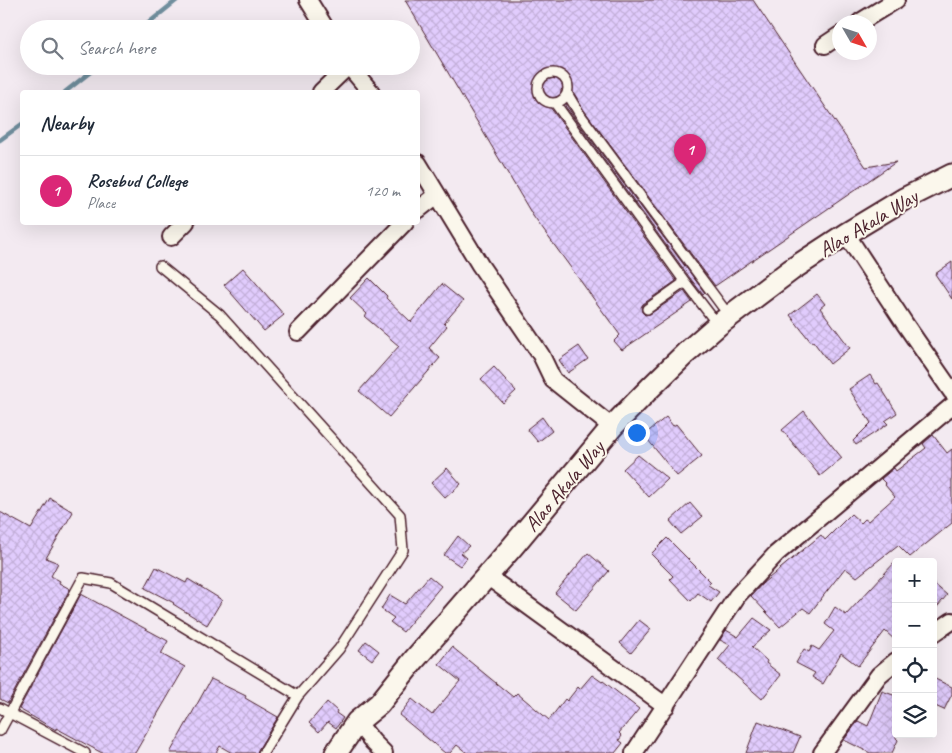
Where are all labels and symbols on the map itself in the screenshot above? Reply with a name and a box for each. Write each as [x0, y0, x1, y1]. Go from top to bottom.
north arrow [832, 15, 877, 60]
pin: 1 [674, 134, 706, 175]
street label: Alao Akala Way [814, 182, 924, 263]
your location [624, 420, 650, 446]
street label: Alao Akala Way [518, 434, 611, 537]

